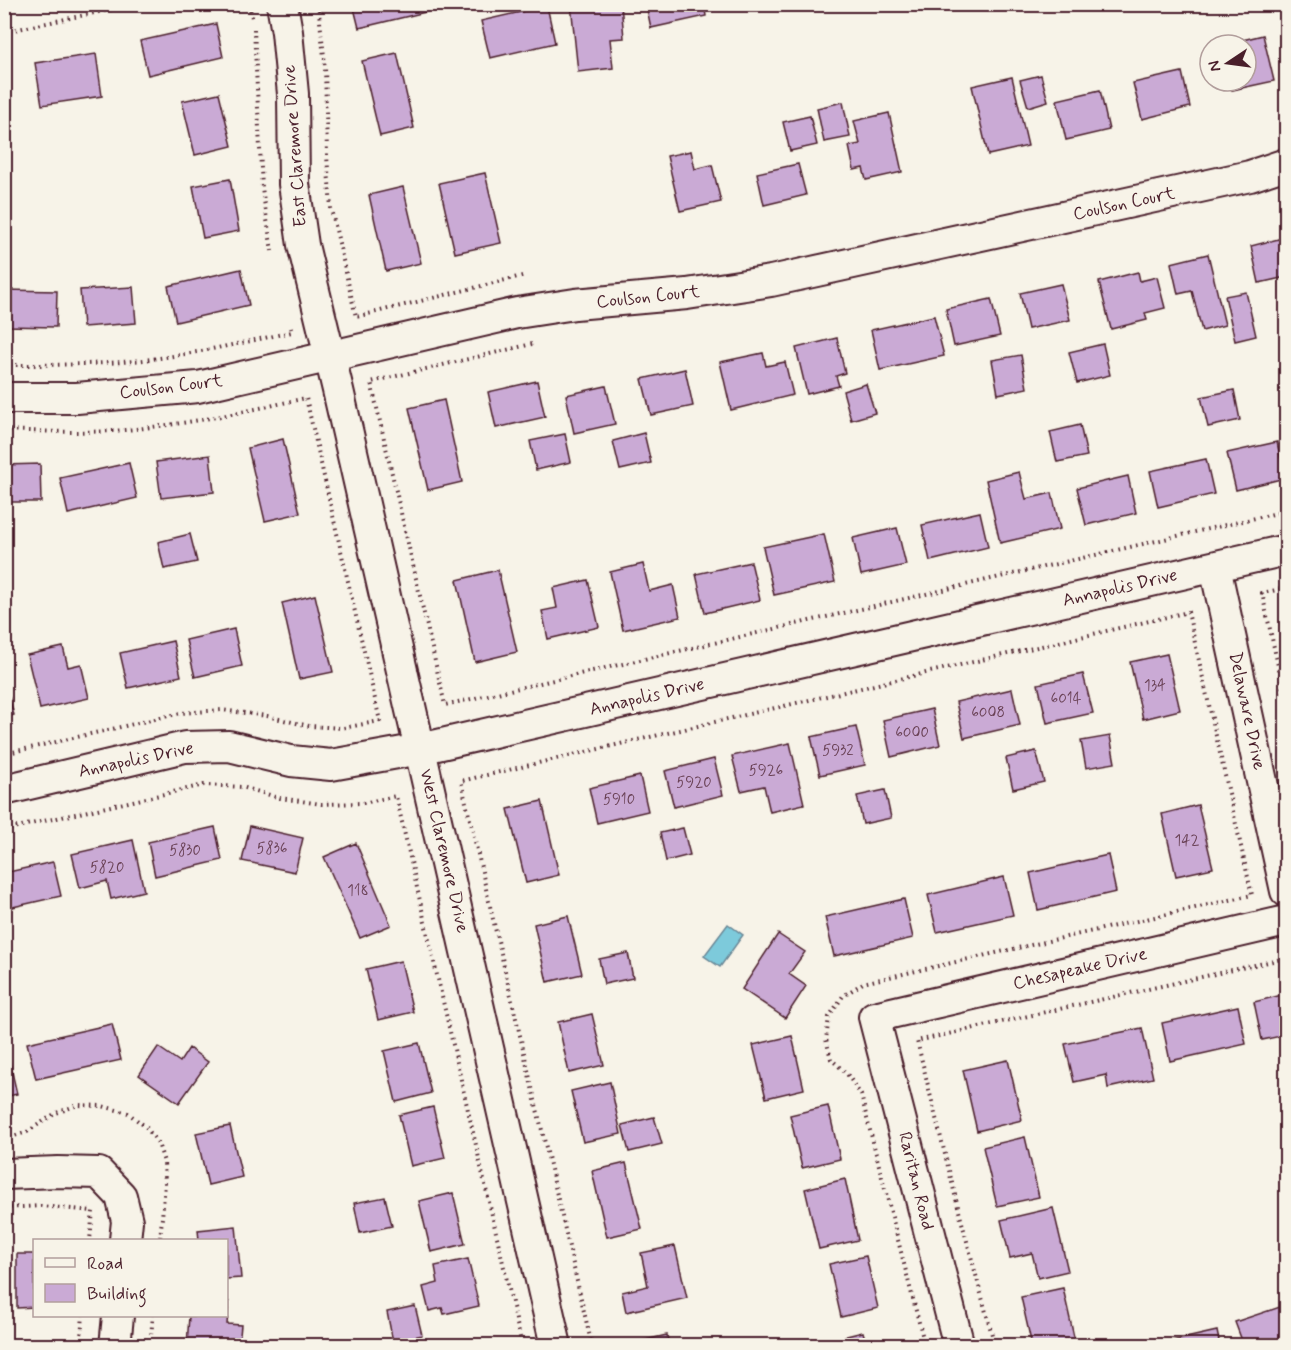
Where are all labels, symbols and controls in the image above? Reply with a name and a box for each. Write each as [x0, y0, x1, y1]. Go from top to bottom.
north arrow [1198, 33, 1258, 93]
text: N [1203, 58, 1226, 74]
street label: East Claremore Drive [277, 64, 313, 228]
street label: Coulson Court [1071, 181, 1178, 226]
street label: Coulson Court [595, 280, 701, 314]
street label: Coulson Court [118, 369, 224, 405]
street label: Annapolis Drive [1060, 563, 1180, 613]
street label: Delaware Drive [1223, 650, 1271, 772]
street label: Annapolis Drive [587, 672, 707, 722]
house number: 134 [1144, 676, 1166, 696]
house number: 6014 [1051, 689, 1082, 709]
house number: 6008 [971, 703, 1005, 723]
house number: 6000 [895, 723, 929, 743]
street label: Annapolis Drive [76, 736, 196, 784]
house number: 5932 [822, 741, 854, 761]
house number: 5926 [749, 761, 784, 781]
street label: West Claremore Drive [413, 767, 475, 935]
house number: 5920 [676, 773, 712, 793]
house number: 5910 [603, 790, 635, 810]
house number: 142 [1175, 831, 1199, 851]
house number: 5836 [256, 839, 288, 859]
house number: 5830 [169, 841, 201, 861]
house number: 5820 [90, 858, 124, 878]
house number: 118 [347, 881, 369, 901]
street label: Chesapeake Drive [1011, 942, 1150, 996]
street label: Raritan Road [892, 1129, 940, 1233]
legend [33, 1239, 228, 1317]
text: Road [87, 1252, 123, 1276]
text: Building [87, 1282, 147, 1308]

